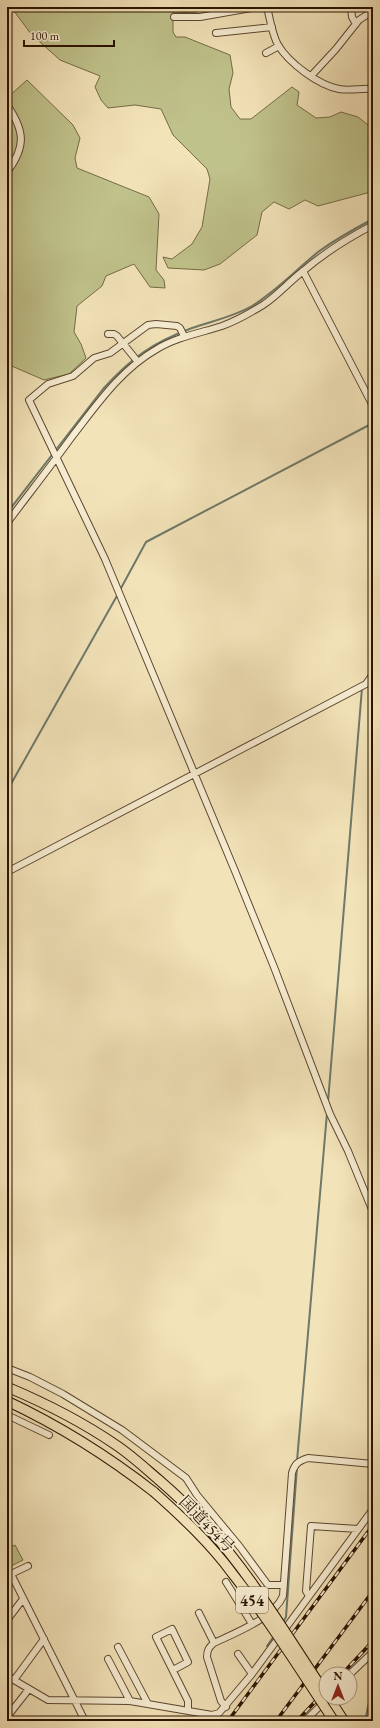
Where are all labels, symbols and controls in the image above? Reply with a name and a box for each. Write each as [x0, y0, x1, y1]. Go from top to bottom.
scale bar [24, 22, 114, 48]
text: 100 m [30, 28, 60, 44]
street label: 国道454号 [175, 1491, 239, 1557]
road number: 454 [236, 1587, 268, 1613]
north arrow [318, 1666, 358, 1706]
text: N [334, 1669, 343, 1683]

